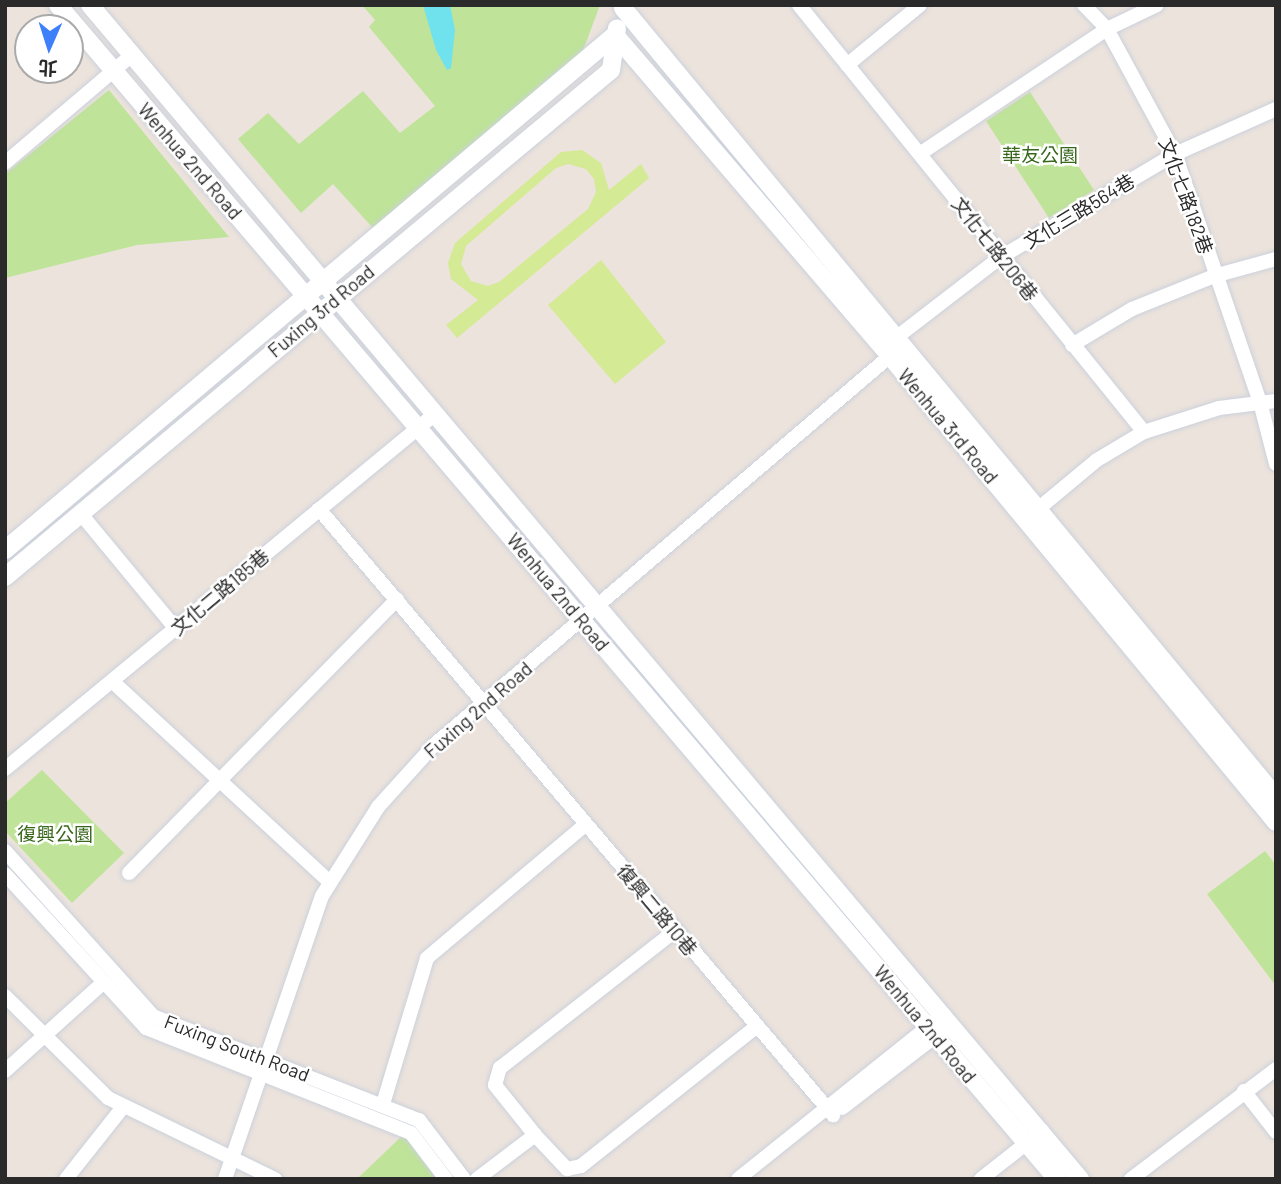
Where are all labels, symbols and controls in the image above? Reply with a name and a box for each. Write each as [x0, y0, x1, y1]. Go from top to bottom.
north arrow [14, 14, 84, 84]
text: 北 [38, 56, 58, 80]
street label: Wenhua 2nd Road [133, 98, 247, 224]
street label: 文化七路182巷 [1154, 135, 1218, 257]
park label: 華友公園 [1002, 144, 1078, 166]
street label: 文化三路564巷 [1020, 169, 1138, 253]
street label: 文化七路206巷 [947, 192, 1043, 306]
street label: Fuxing 3rd Road [263, 260, 379, 362]
street label: Wenhua 3rd Road [893, 364, 1003, 488]
street label: Wenhua 2nd Road [502, 529, 614, 655]
street label: 文化二路185巷 [166, 544, 274, 640]
street label: Fuxing 2nd Road [419, 657, 537, 763]
park label: 復興公園 [17, 823, 93, 845]
street label: 復興二路10巷 [612, 860, 702, 960]
street label: Wenhua 2nd Road [869, 961, 981, 1087]
street label: Fuxing South Road [161, 1010, 313, 1086]

